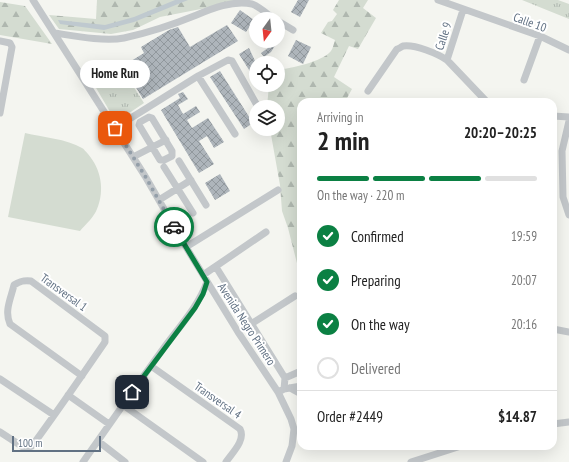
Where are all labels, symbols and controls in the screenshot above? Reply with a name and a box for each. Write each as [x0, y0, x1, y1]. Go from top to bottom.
street label: Calle 10 [511, 9, 549, 35]
north arrow [249, 12, 285, 48]
map controls [249, 12, 285, 136]
street label: Calle 9 [431, 20, 455, 52]
button: locate [249, 56, 285, 92]
callout: Home Run [80, 60, 150, 88]
text: Home Run [91, 65, 139, 82]
button: layers [249, 100, 285, 136]
text: Arriving in [317, 109, 364, 126]
pin [98, 111, 132, 145]
icon: bag [104, 117, 126, 139]
text: 20:20–20:25 [464, 123, 537, 142]
text: 2 min [317, 124, 370, 157]
text: On the way · 220 m [317, 187, 404, 204]
courier [154, 207, 194, 247]
icon: car [163, 216, 185, 238]
icon: check [317, 225, 339, 247]
text: Confirmed [351, 227, 404, 246]
text: 19:59 [511, 228, 537, 245]
icon: check [317, 269, 339, 291]
street label: Transversal 1 [38, 270, 90, 314]
text: Preparing [351, 271, 401, 290]
text: 20:07 [511, 272, 537, 289]
street label: Avenida Negro Primero [215, 280, 279, 368]
icon: check [317, 313, 339, 335]
text: On the way [351, 315, 410, 334]
text: 20:16 [511, 316, 537, 333]
text: Delivered [351, 359, 401, 378]
pin [115, 375, 149, 409]
street label: Transversal 4 [191, 378, 245, 422]
icon: home [121, 381, 143, 403]
text: Order #2449 [317, 407, 383, 426]
text: $14.87 [498, 407, 537, 426]
scale bar [12, 434, 101, 453]
text: 100 m [18, 436, 42, 450]

